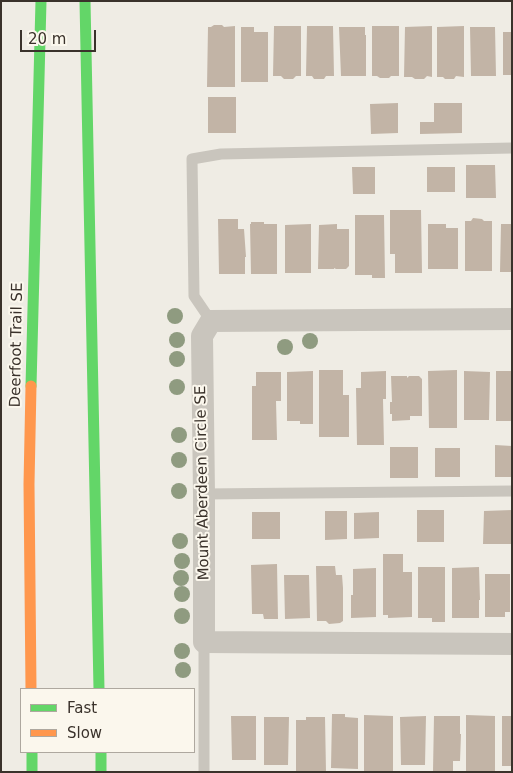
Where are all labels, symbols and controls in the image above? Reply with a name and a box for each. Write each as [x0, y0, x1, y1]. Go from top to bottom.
scale bar [22, 20, 99, 52]
text: 20 m [28, 30, 66, 48]
street label: Deerfoot Trail SE [7, 282, 27, 408]
street label: Mount Aberdeen Circle SE [192, 385, 214, 581]
legend [20, 688, 195, 753]
text: Fast [67, 699, 97, 717]
text: Slow [67, 724, 102, 742]

